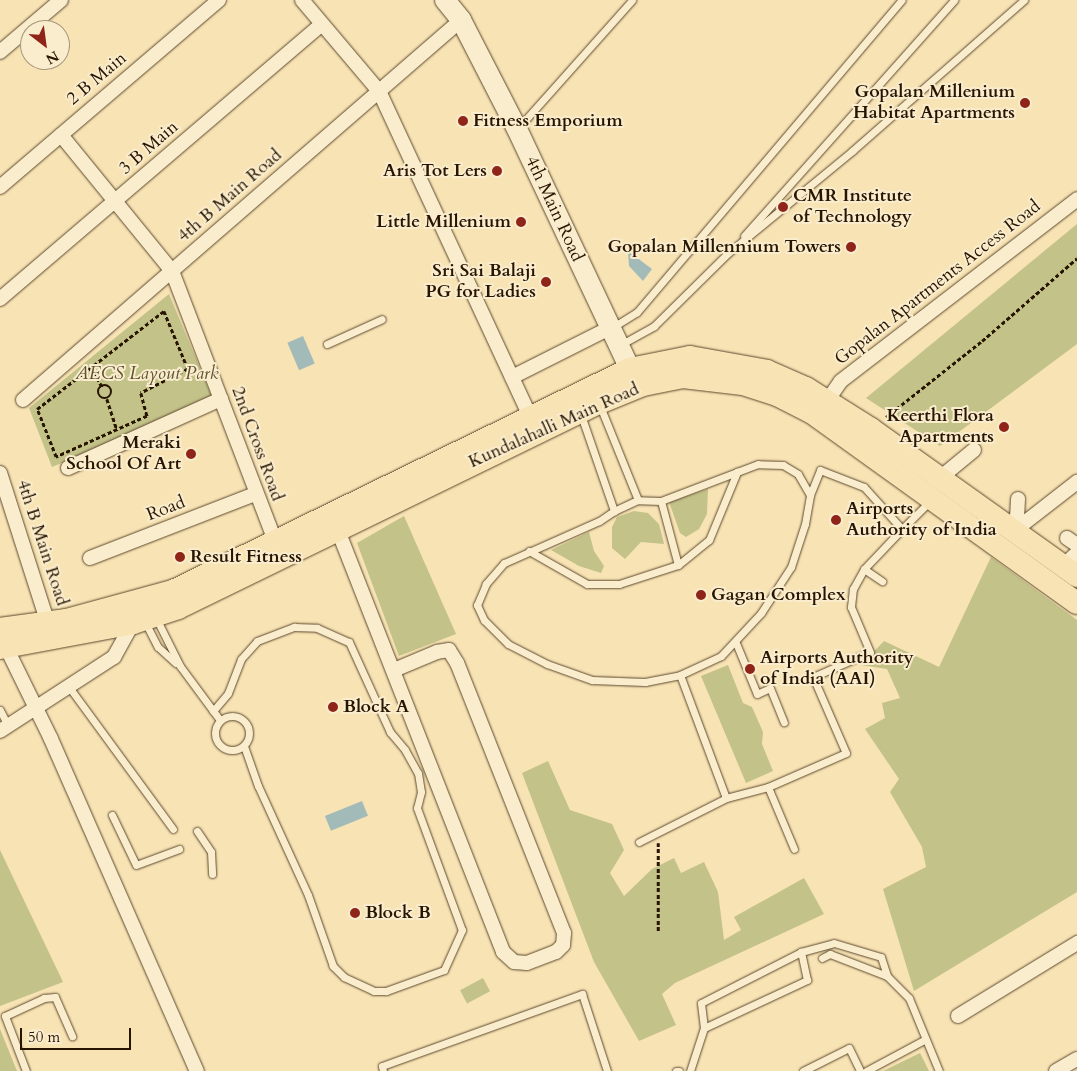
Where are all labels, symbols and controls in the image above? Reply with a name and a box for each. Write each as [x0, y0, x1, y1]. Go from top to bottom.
north arrow [20, 20, 70, 70]
text: N [42, 46, 62, 69]
street label: 2 B Main [63, 48, 131, 110]
place label: Gopalan Millenium Habitat Apartments [853, 82, 1015, 125]
marker: Gopalan Millenium Habitat Apartments [1019, 97, 1031, 109]
place label: Fitness Emporium [473, 110, 623, 132]
marker: Fitness Emporium [457, 115, 469, 127]
street label: 3 B Main [115, 117, 183, 179]
street label: 4th B Main Road [173, 145, 287, 247]
street label: 4th Main Road [520, 153, 588, 265]
place label: Aris Tot Lers [383, 160, 487, 182]
marker: Aris Tot Lers [491, 165, 503, 177]
place label: CMR Institute of Technology [793, 186, 912, 228]
street label: Gopalan Apartments Access Road [831, 196, 1045, 370]
marker: CMR Institute of Technology [777, 201, 789, 213]
place label: Little Millenium [376, 211, 511, 233]
marker: Little Millenium [515, 216, 527, 228]
place label: Gopalan Millennium Towers [607, 236, 841, 258]
marker: Gopalan Millennium Towers [845, 241, 857, 253]
place label: Sri Sai Balaji PG for Ladies [425, 261, 536, 304]
marker: Sri Sai Balaji PG for Ladies [540, 276, 552, 288]
park label: AECS Layout Park [75, 363, 219, 385]
street label: Kundalahalli Main Road [465, 379, 643, 473]
street label: 2nd Cross Road [226, 384, 288, 504]
place label: Keerthi Flora Apartments [887, 406, 994, 448]
marker: Keerthi Flora Apartments [998, 421, 1010, 433]
place label: Meraki School Of Art [66, 433, 181, 476]
marker: Meraki School Of Art [185, 448, 197, 460]
street label: 4th B Main Road [11, 477, 73, 609]
street label: Road [144, 492, 188, 526]
place label: Airports Authority of India [846, 499, 997, 542]
marker: Airports Authority of India [830, 514, 842, 526]
place label: Result Fitness [190, 546, 302, 568]
marker: Result Fitness [174, 551, 186, 563]
place label: Gagan Complex [711, 584, 846, 606]
marker: Gagan Complex [695, 589, 707, 601]
place label: Airports Authority of India (AAI) [760, 648, 914, 691]
marker: Airports Authority of India (AAI) [744, 663, 756, 675]
place label: Block A [343, 696, 409, 718]
marker: Block A [327, 701, 339, 713]
place label: Block B [365, 902, 431, 924]
marker: Block B [349, 907, 361, 919]
scale bar [22, 1018, 134, 1050]
text: 50 m [28, 1027, 60, 1047]

